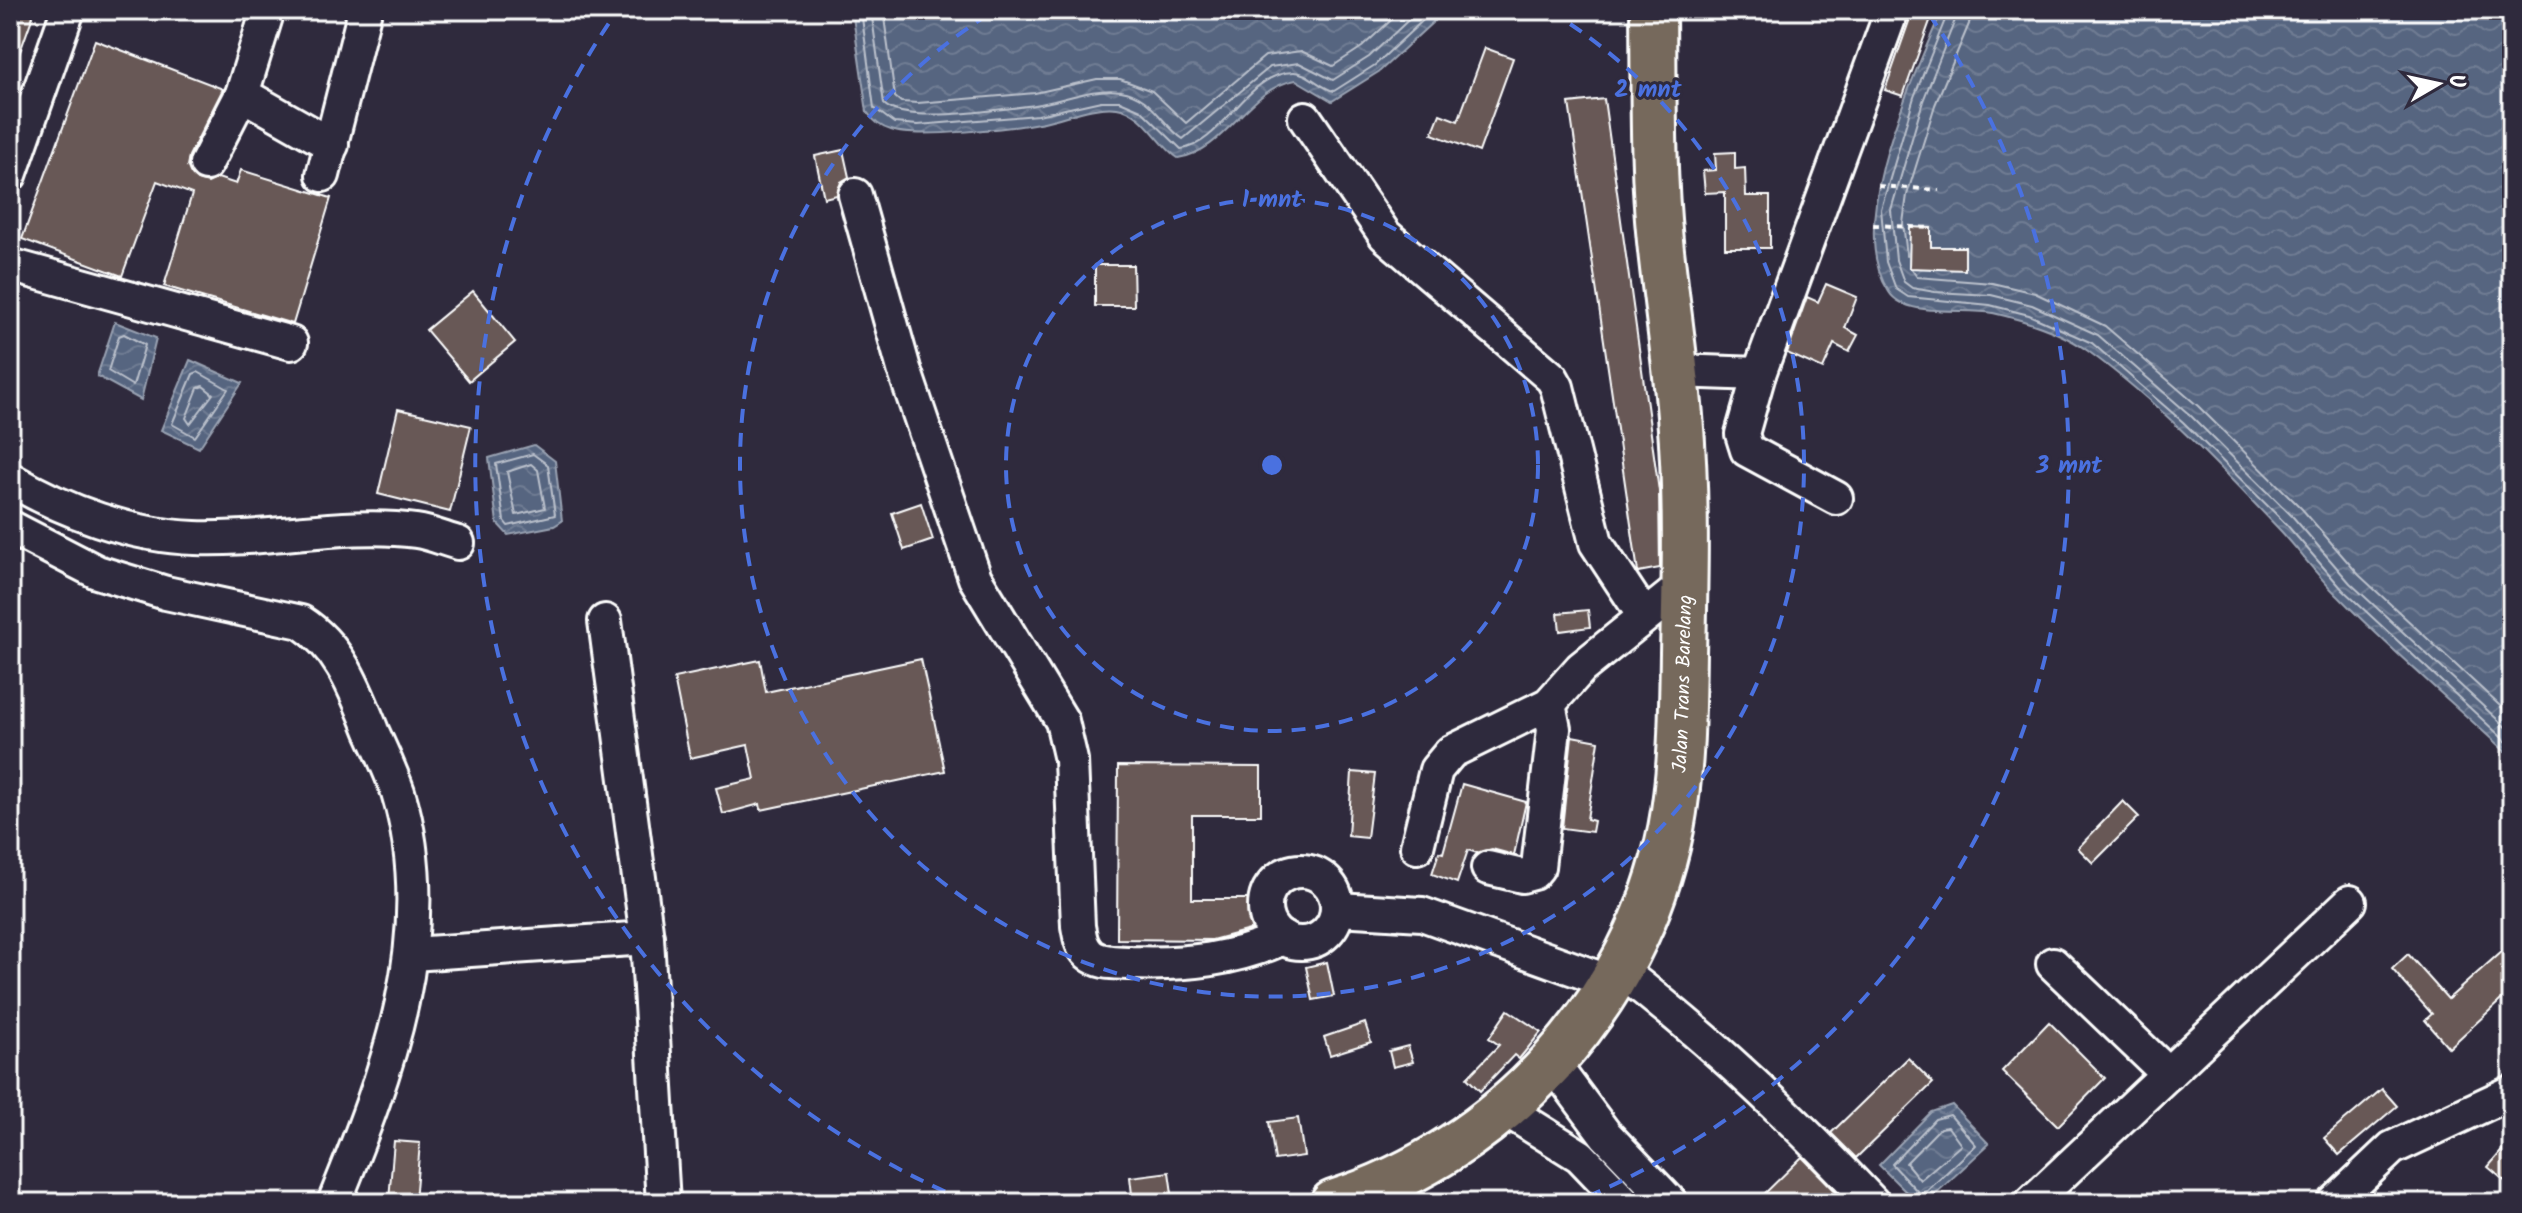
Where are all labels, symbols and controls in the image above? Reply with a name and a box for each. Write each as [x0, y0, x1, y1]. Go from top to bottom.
north arrow [2398, 44, 2478, 124]
text: 2 mnt [1614, 71, 1683, 110]
text: U [2437, 72, 2474, 90]
text: 1 mnt [1242, 181, 1303, 220]
text: 3 mnt [2035, 447, 2103, 486]
centre of rings [1258, 451, 1286, 479]
street label: Jalan Trans Barelang [1665, 595, 1702, 774]

